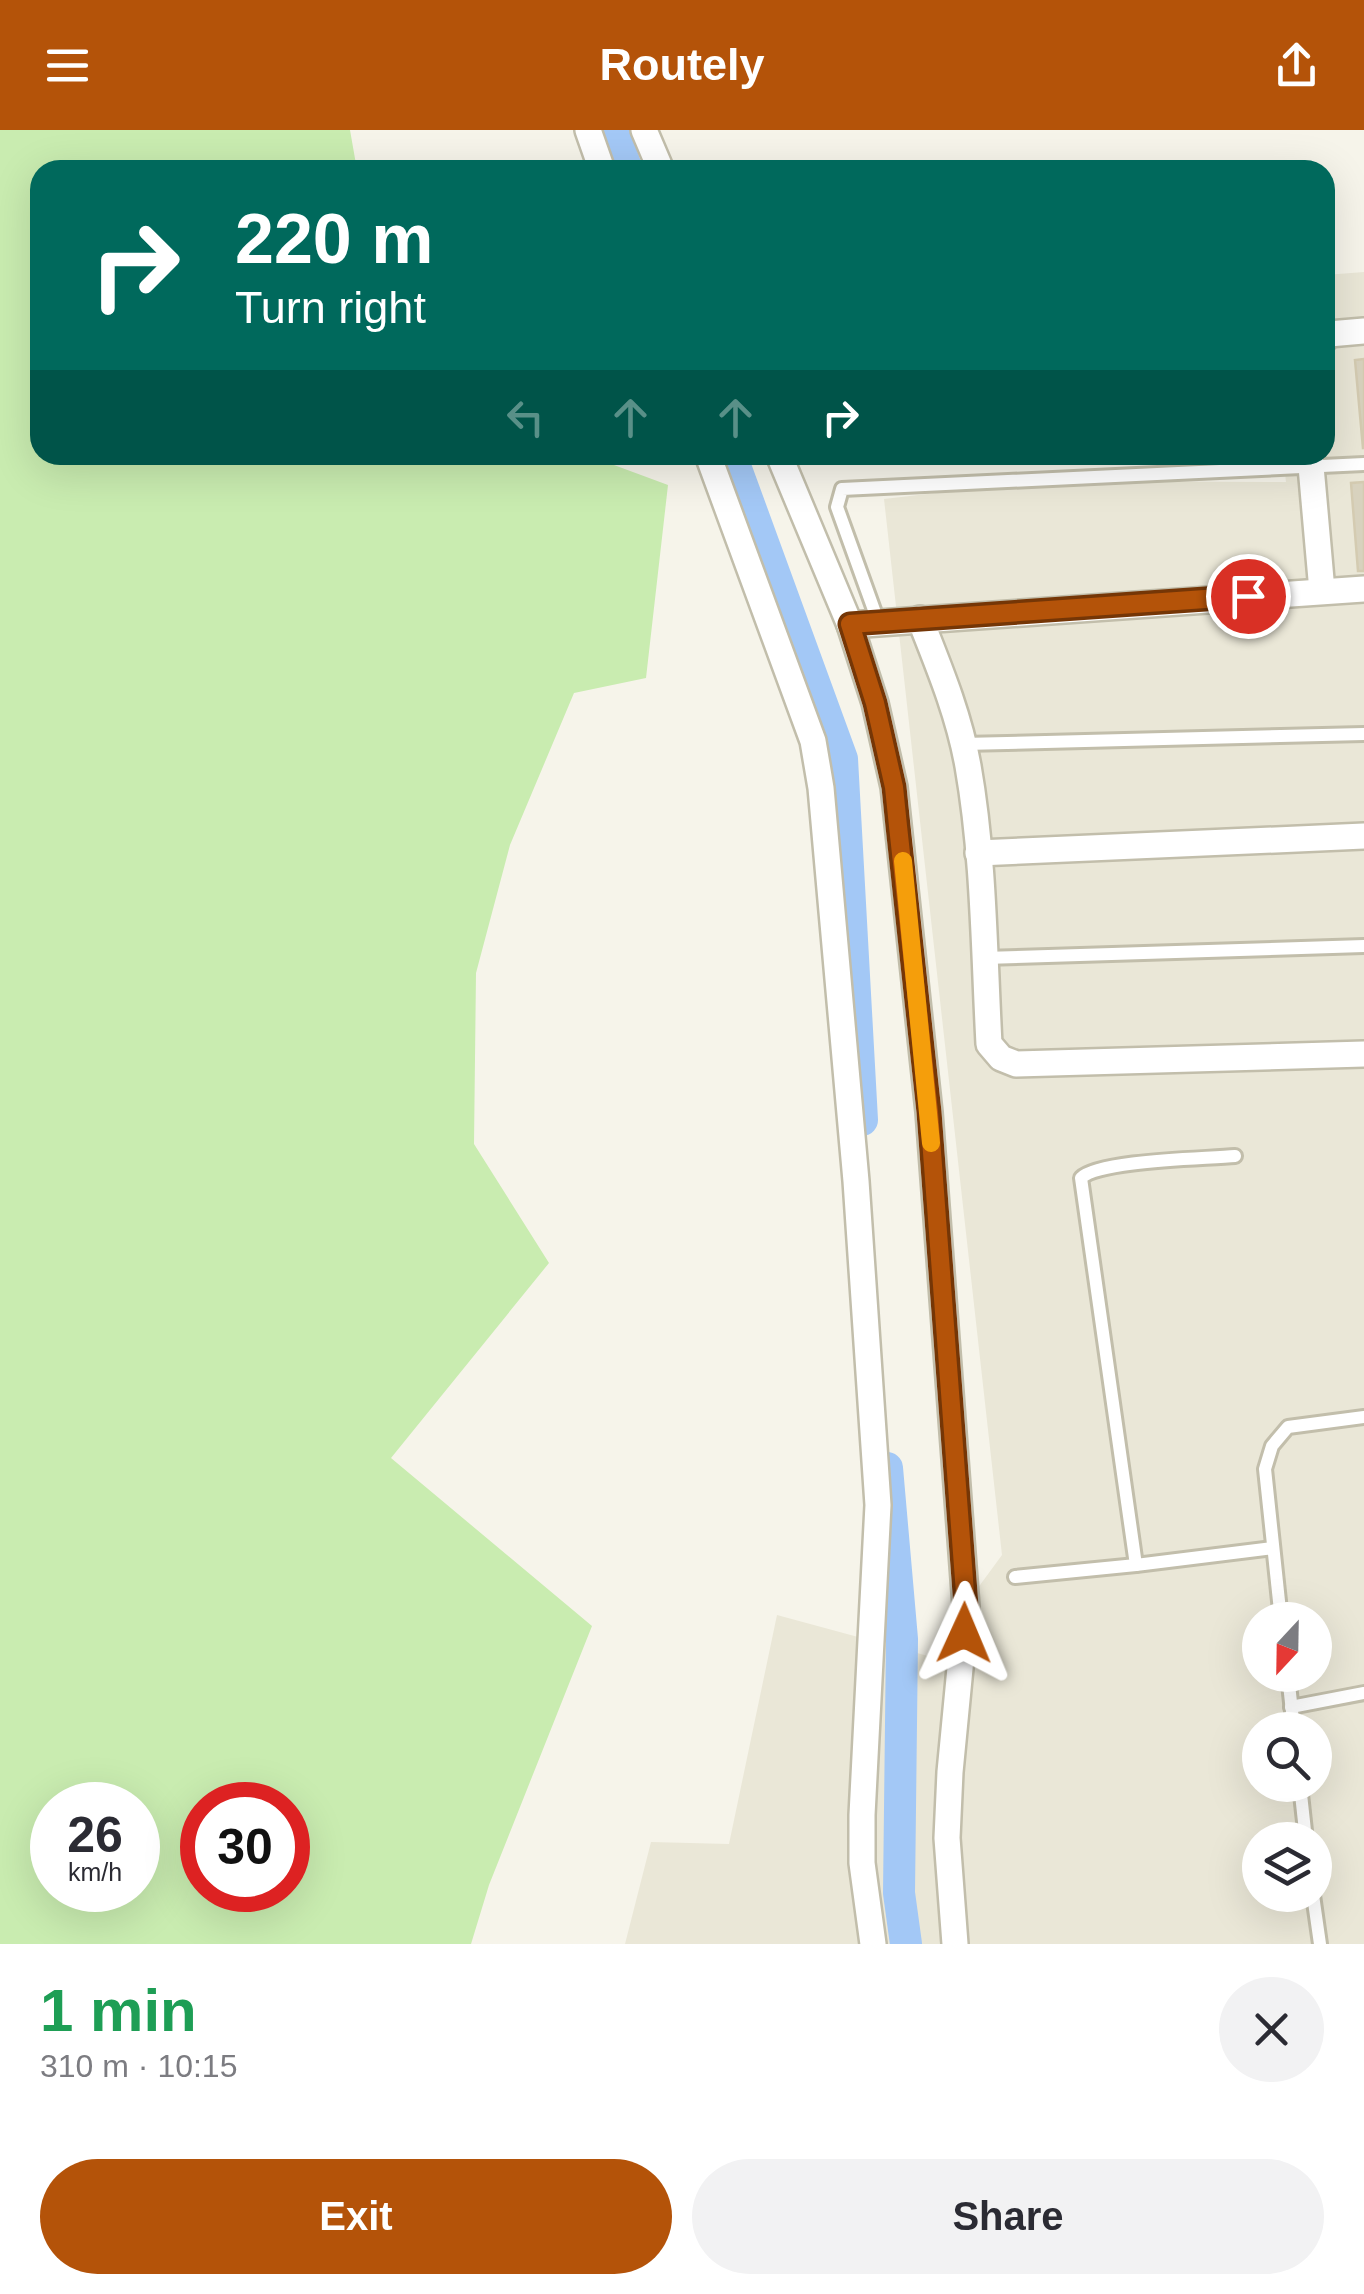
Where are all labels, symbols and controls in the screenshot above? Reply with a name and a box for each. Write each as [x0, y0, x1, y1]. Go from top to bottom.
icon: menu [40, 38, 95, 93]
icon: share [1269, 38, 1324, 93]
text: Routely [599, 39, 765, 90]
icon: right [70, 200, 200, 330]
text: 220 m [235, 200, 433, 278]
text: Turn right [235, 282, 426, 333]
icon: left [498, 390, 553, 445]
icon: ahead [603, 390, 658, 445]
icon: ahead [708, 390, 763, 445]
icon: right [813, 390, 868, 445]
pin [1206, 554, 1291, 639]
icon: arrive [1221, 569, 1276, 624]
position arrow [912, 1581, 1016, 1685]
north arrow [1242, 1602, 1332, 1692]
map controls [1242, 1602, 1332, 1912]
button: search [1242, 1712, 1332, 1802]
speed limit sign: 30 [180, 1782, 310, 1912]
text: 26 [67, 1807, 123, 1863]
button: layers [1242, 1822, 1332, 1912]
text: km/h [68, 1858, 122, 1886]
text: 1 min [40, 1977, 197, 2044]
button: close [1219, 1977, 1324, 2082]
text: 310 m · 10:15 [40, 2048, 237, 2084]
button: Exit [40, 2159, 672, 2274]
button: Share [692, 2159, 1324, 2274]

